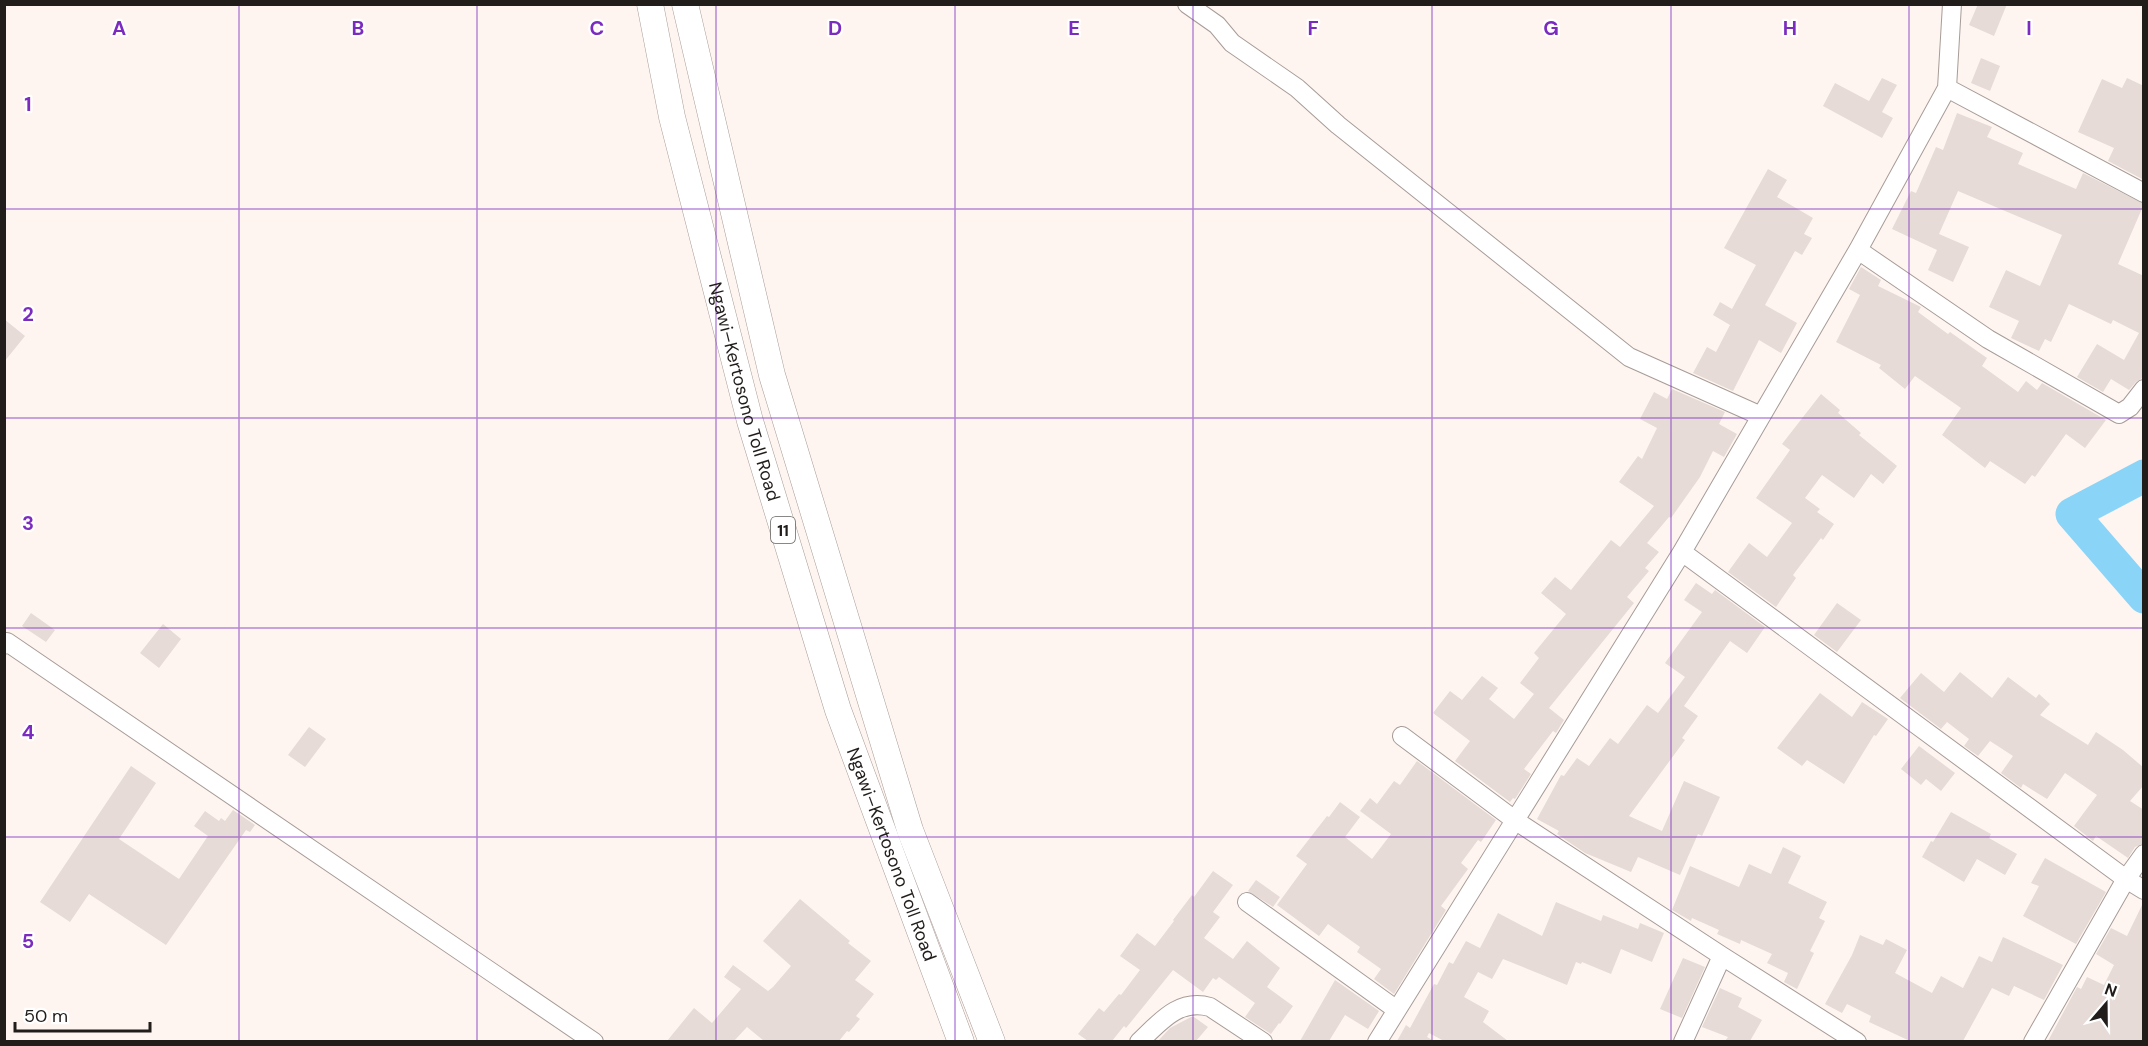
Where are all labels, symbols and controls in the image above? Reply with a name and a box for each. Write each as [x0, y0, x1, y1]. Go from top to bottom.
text: A [112, 15, 126, 41]
text: B [352, 15, 364, 41]
text: C [590, 15, 604, 41]
text: D [828, 15, 842, 41]
text: E [1068, 15, 1080, 41]
text: F [1307, 15, 1319, 41]
text: G [1543, 15, 1559, 41]
text: H [1783, 15, 1797, 41]
text: I [2026, 15, 2032, 41]
text: 1 [24, 91, 32, 117]
street label: Ngawi–Kertosono Toll Road [703, 280, 786, 504]
text: 2 [22, 301, 34, 327]
text: 3 [22, 510, 34, 536]
road number: 11 [771, 517, 795, 543]
text: 4 [22, 719, 35, 745]
street label: Ngawi–Kertosono Toll Road [841, 744, 942, 965]
text: 5 [22, 928, 34, 954]
north arrow [2076, 974, 2136, 1034]
text: N [2102, 979, 2120, 1002]
scale bar [15, 995, 150, 1033]
text: 50 m [24, 1004, 68, 1028]

